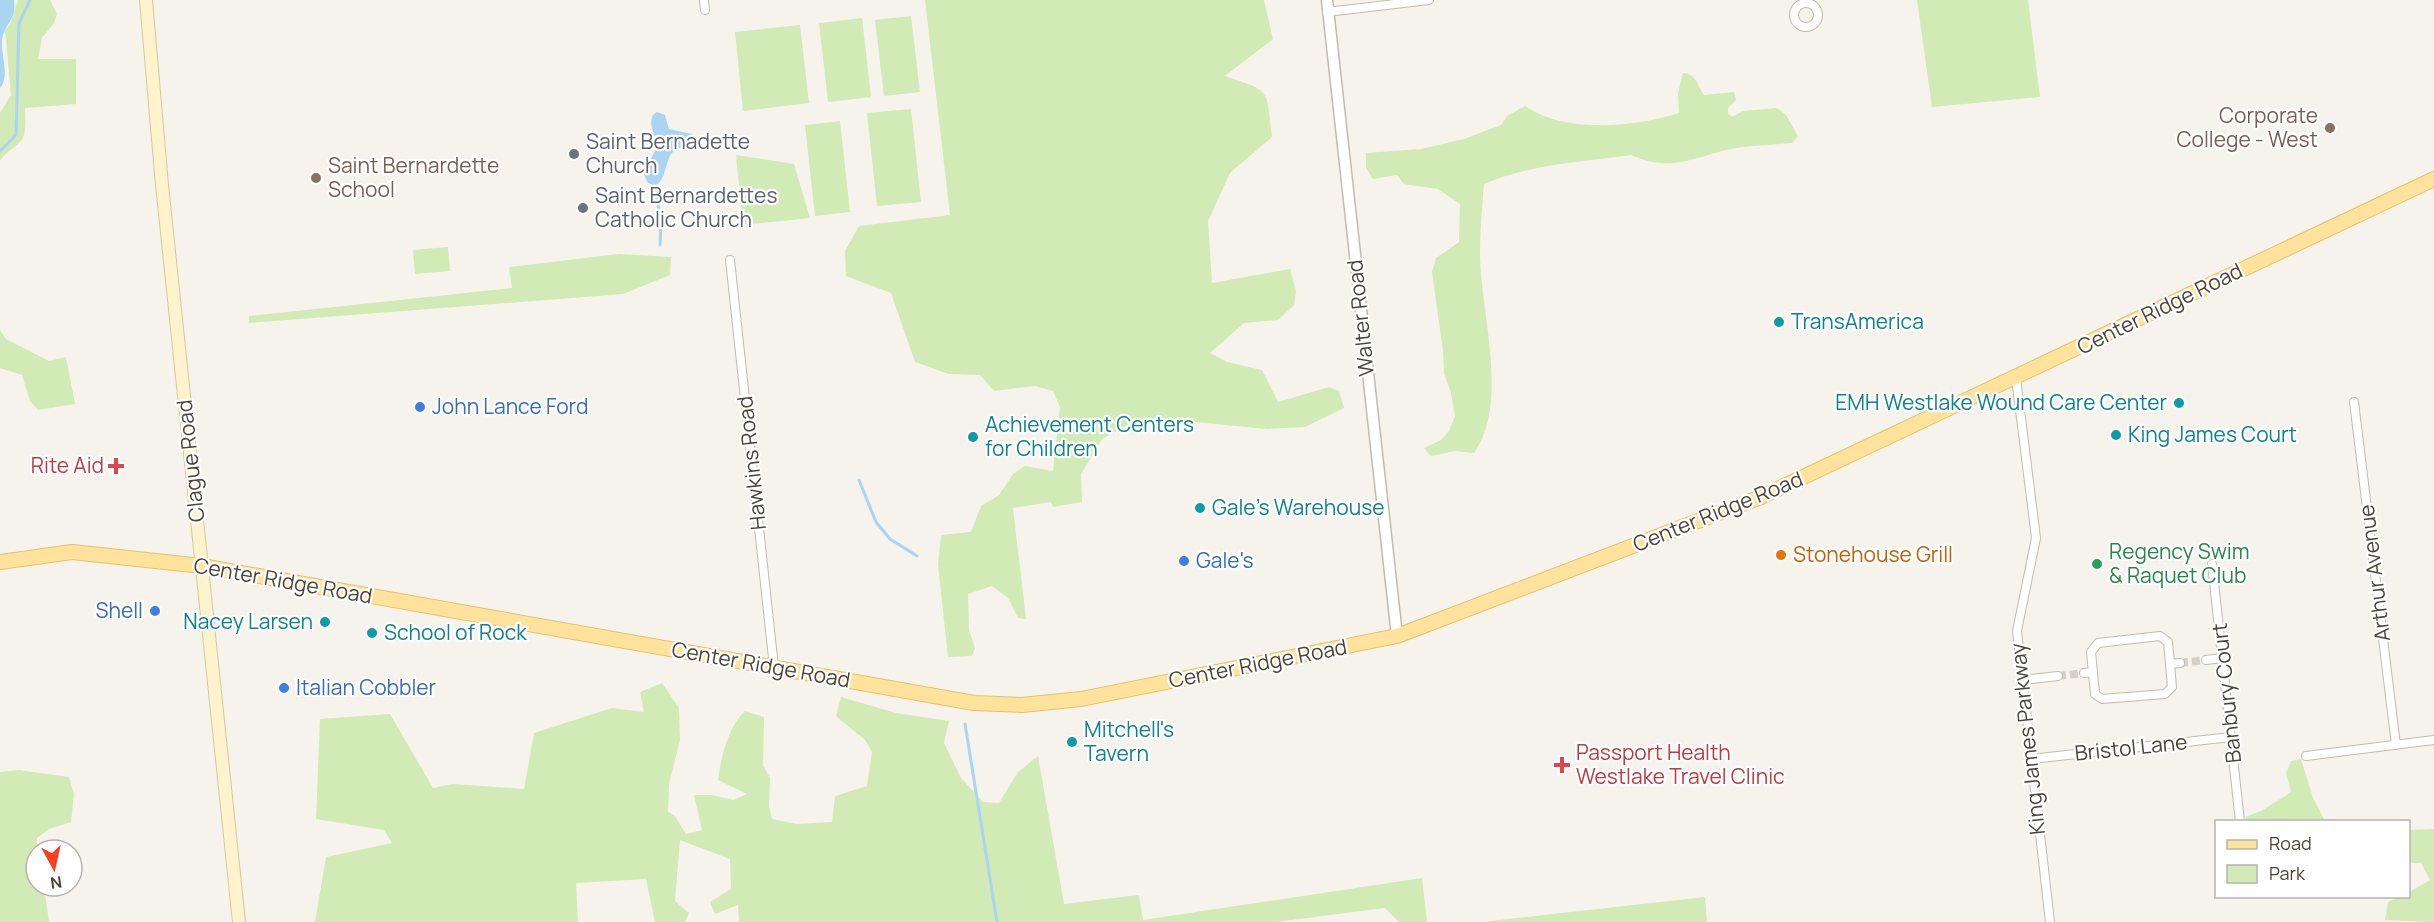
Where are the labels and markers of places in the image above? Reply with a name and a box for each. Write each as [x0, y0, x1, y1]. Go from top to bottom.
place label: Corporate College - West [2176, 101, 2318, 153]
marker: Corporate College - West [2323, 121, 2337, 135]
place label: Saint Bernadette Church [586, 127, 750, 179]
marker: Saint Bernadette Church [567, 147, 581, 161]
place label: Saint Bernardette School [328, 151, 499, 203]
marker: Saint Bernardette School [309, 171, 323, 185]
place label: Saint Bernardettes Catholic Church [595, 181, 777, 233]
marker: Saint Bernardettes Catholic Church [576, 201, 590, 215]
place label: TransAmerica [1791, 307, 1924, 335]
marker: TransAmerica [1772, 315, 1786, 329]
place label: EMH Westlake Wound Care Center [1835, 388, 2167, 416]
place label: John Lance Ford [432, 392, 588, 420]
marker: EMH Westlake Wound Care Center [2172, 396, 2186, 410]
marker: John Lance Ford [413, 400, 427, 414]
place label: Achievement Centers for Children [985, 410, 1194, 462]
place label: King James Court [2128, 420, 2297, 448]
marker: King James Court [2109, 428, 2123, 442]
marker: Achievement Centers for Children [966, 430, 980, 444]
place label: Rite Aid [31, 451, 104, 479]
marker: Rite Aid [109, 459, 123, 473]
place label: Gale's Warehouse [1212, 493, 1385, 521]
marker: Gale's Warehouse [1193, 501, 1207, 515]
place label: Regency Swim & Raquet Club [2109, 537, 2250, 589]
place label: Stonehouse Grill [1793, 540, 1953, 568]
place label: Gale's [1196, 546, 1253, 574]
marker: Stonehouse Grill [1774, 548, 1788, 562]
marker: Gale's [1177, 554, 1191, 568]
marker: Regency Swim & Raquet Club [2090, 557, 2104, 571]
place label: Shell [95, 596, 143, 624]
marker: Shell [148, 604, 162, 618]
place label: Nacey Larsen [183, 607, 313, 635]
marker: Nacey Larsen [318, 615, 332, 629]
place label: School of Rock [384, 618, 527, 646]
marker: School of Rock [365, 626, 379, 640]
place label: Italian Cobbler [296, 673, 437, 701]
marker: Italian Cobbler [277, 681, 291, 695]
place label: Mitchell's Tavern [1084, 715, 1174, 767]
marker: Mitchell's Tavern [1065, 735, 1079, 749]
place label: Passport Health Westlake Travel Clinic [1576, 738, 1785, 790]
marker: Passport Health Westlake Travel Clinic [1553, 756, 1571, 774]

